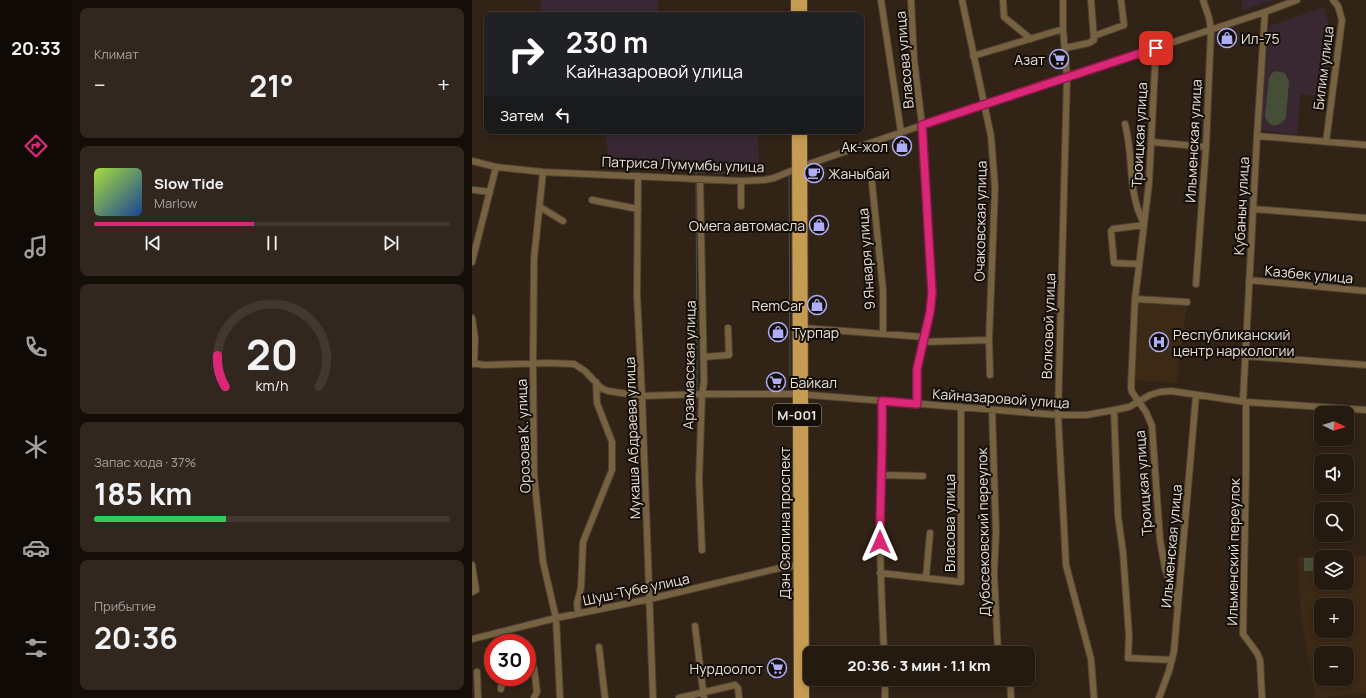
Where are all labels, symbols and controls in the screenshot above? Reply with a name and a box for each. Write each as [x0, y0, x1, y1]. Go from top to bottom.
street label: Власова улица [890, 10, 918, 110]
text: 230 m [566, 23, 648, 61]
street label: Билим улица [1308, 25, 1338, 111]
shop icon: Ил-75 [1216, 27, 1238, 49]
icon: right [500, 28, 552, 80]
place label: Ил-75 [1241, 29, 1280, 48]
pin [1139, 31, 1173, 65]
text: 20:33 [11, 36, 61, 60]
icon: arrive [1145, 37, 1167, 59]
text: Климат [94, 45, 139, 63]
supermarket icon: Азат [1048, 48, 1070, 70]
place label: Азат [1014, 50, 1045, 69]
text: Кайназаровой улица [566, 59, 743, 83]
text: 21° [249, 65, 294, 106]
text: − [94, 70, 106, 100]
text: + [437, 70, 450, 100]
street label: Ильменская улица [1180, 79, 1206, 203]
street label: Троицкая улица [1127, 82, 1151, 188]
icon: left [552, 104, 574, 126]
text: Затем [500, 105, 544, 126]
icon: directions [22, 132, 50, 160]
shop icon: Ак-жол [891, 135, 913, 157]
place label: Ак-жол [841, 137, 888, 156]
street label: Патриса Лумумбы улица [601, 152, 765, 176]
street label: Кубаныч улица [1229, 156, 1253, 256]
street label: Очаковская улица [969, 161, 991, 281]
cafe icon: Жаныбай [803, 162, 825, 184]
place label: Жаныбай [828, 164, 890, 183]
text: Slow Tide [154, 173, 224, 194]
text: Marlow [154, 194, 197, 212]
street label: 9 Января улица [853, 207, 879, 311]
shop icon: Омега автомасла [808, 214, 830, 236]
place label: Омега автомасла [689, 216, 805, 235]
icon: previous [142, 232, 164, 254]
icon: pause [261, 232, 283, 254]
icon: next [380, 232, 402, 254]
icon: music [22, 233, 50, 261]
street label: Казбек улица [1264, 261, 1354, 287]
street label: Волковой улица [1037, 273, 1059, 379]
shop icon: RemCar [806, 294, 828, 316]
place label: RemCar [751, 296, 803, 315]
street label: Арзамасская улица [678, 300, 700, 430]
shop icon: Турпар [767, 321, 789, 343]
place label: Турпар [792, 323, 839, 342]
place label: Республиканский центр наркологии [1173, 325, 1295, 360]
text: 20 [246, 326, 298, 382]
hospital icon: Республиканский центр наркологии [1148, 331, 1170, 353]
icon: phone [22, 333, 50, 361]
street label: Мукаша Абдраева улица [620, 357, 644, 519]
supermarket icon: Байкал [765, 371, 787, 393]
place label: Байкал [790, 373, 837, 392]
text: km/h [255, 376, 289, 395]
street label: Орозова К. улица [512, 379, 534, 493]
street label: Кайназаровой улица [932, 384, 1070, 412]
road number: M-001 [773, 404, 821, 426]
north arrow [1314, 406, 1354, 446]
map controls [1314, 406, 1354, 686]
street label: Троицкая улица [1130, 430, 1156, 536]
icon: climate [22, 433, 50, 461]
street label: Дубосековский переулок [972, 446, 994, 617]
street label: Дэн Сяопина проспект [775, 447, 794, 599]
text: Запас хода · 37% [94, 453, 196, 471]
button: sound [1314, 454, 1354, 494]
text: 185 km [94, 473, 192, 514]
street label: Власова улица [940, 474, 959, 572]
street label: Ильменский переулок [1222, 477, 1244, 626]
street label: Ильменская улица [1156, 483, 1186, 609]
button: search [1314, 502, 1354, 542]
position arrow [859, 521, 901, 563]
icon: car [22, 534, 50, 562]
button: layers [1314, 550, 1354, 590]
street label: Шуш-Тубе улица [581, 568, 691, 610]
text: Прибытие [94, 597, 156, 615]
button: + [1314, 598, 1354, 638]
text: 20:36 [94, 617, 178, 658]
icon: filters [22, 634, 50, 662]
speed limit sign: 30 [484, 634, 536, 686]
button: − [1314, 646, 1354, 686]
text: 20:36 · 3 мин · 1.1 km [848, 655, 990, 676]
supermarket icon: Нурдоолот [766, 657, 788, 679]
place label: Нурдоолот [690, 659, 763, 678]

